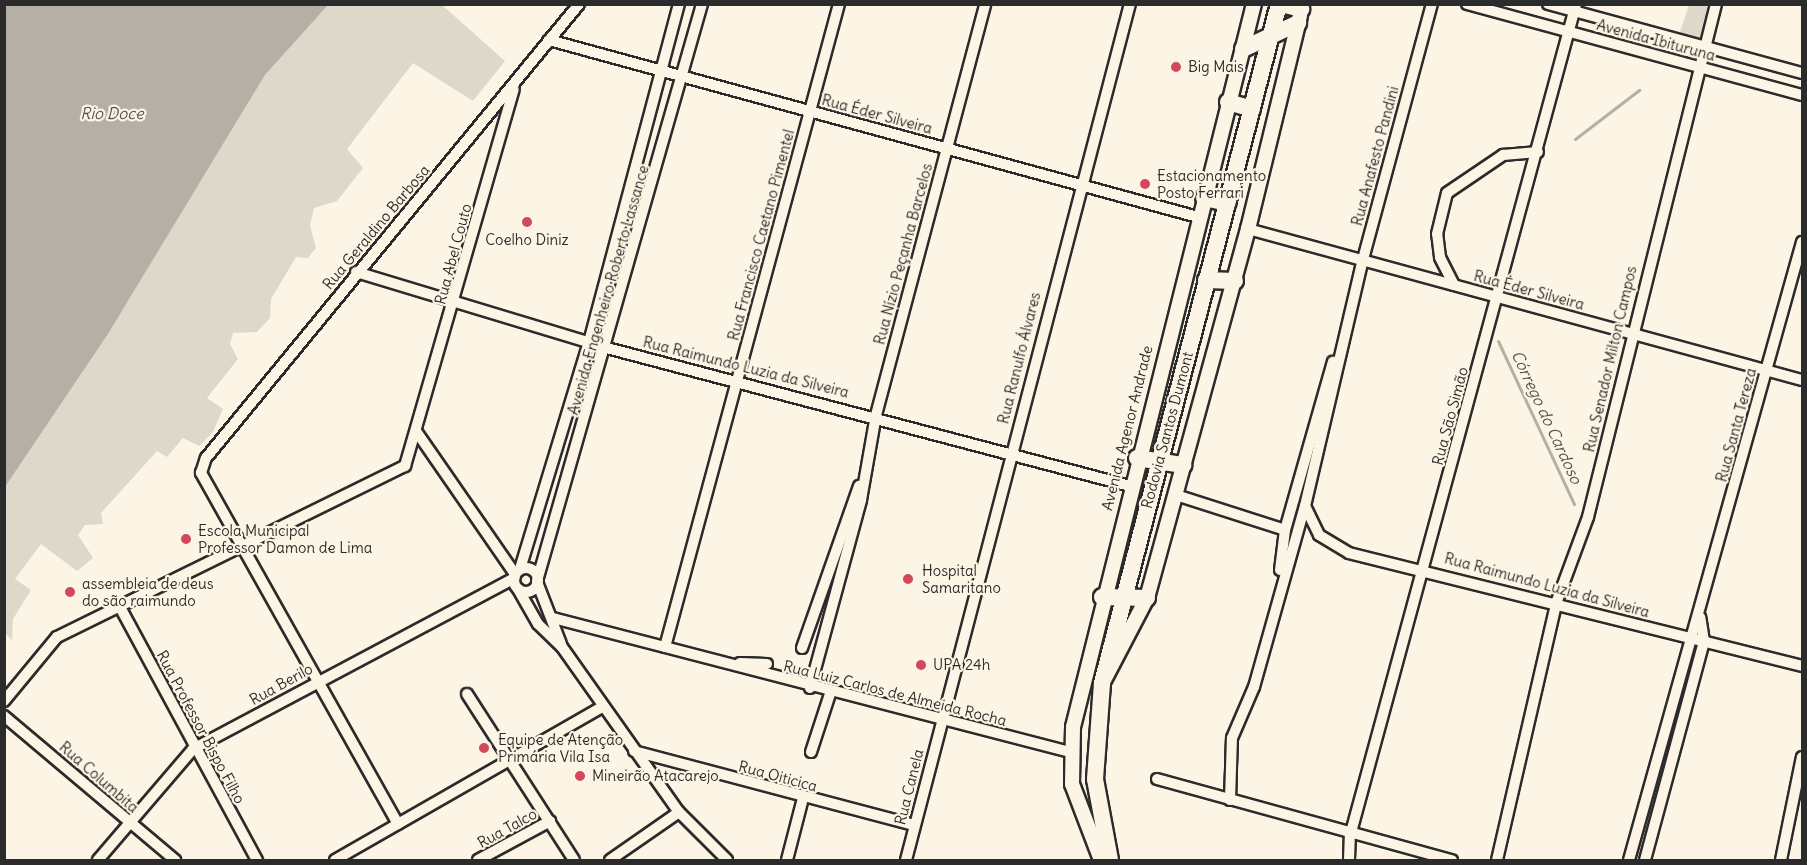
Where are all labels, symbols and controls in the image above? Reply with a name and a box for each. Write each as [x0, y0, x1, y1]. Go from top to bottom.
street label: Avenida Ibituruna [1595, 16, 1717, 64]
place label: Big Mais [1188, 58, 1244, 76]
marker: Big Mais [1169, 60, 1183, 74]
street label: Rua Anafesto Pandini [1348, 84, 1402, 228]
street label: Rua Éder Silveira [820, 91, 934, 137]
water label: Rio Doce [80, 103, 144, 123]
street label: Rua Francisco Caetano Pimentel [724, 127, 798, 343]
street label: Rua Geraldino Barbosa [319, 161, 433, 293]
street label: Rua Nízio Peçanha Barcelos [870, 161, 936, 347]
street label: Avenida Engenheiro Roberto Lassance [564, 163, 652, 417]
place label: Estacionamento Posto Ferrari [1157, 166, 1266, 201]
marker: Estacionamento Posto Ferrari [1138, 177, 1152, 191]
street label: Rua Abel Couto [431, 202, 475, 306]
marker: Coelho Diniz [520, 215, 534, 229]
place label: Coelho Diniz [485, 231, 569, 249]
street label: Rua Senador Milton Campos [1580, 264, 1640, 454]
street label: Rua Éder Silveira [1472, 267, 1586, 313]
street label: Rua Ranulfo Álvares [994, 290, 1044, 426]
street label: Rua Raimundo Luzia da Silveira [641, 333, 851, 401]
street label: Avenida Agenor Andrade [1098, 344, 1156, 512]
water label: Córrego do Cardoso [1508, 347, 1586, 487]
street label: Rodovia Santos Dumont [1137, 350, 1197, 510]
street label: Rua São Simão [1428, 365, 1472, 467]
street label: Rua Santa Tereza [1712, 366, 1760, 484]
place label: Escola Municipal Professor Damon de Lima [198, 521, 372, 556]
marker: Escola Municipal Professor Damon de Lima [179, 532, 193, 546]
street label: Rua Raimundo Luzia da Silveira [1442, 549, 1652, 621]
place label: Hospital Samaritano [922, 561, 1001, 596]
marker: Hospital Samaritano [899, 570, 917, 588]
place label: assembleia de deus do são raimundo [82, 574, 213, 609]
marker: assembleia de deus do são raimundo [63, 585, 77, 599]
street label: Rua Professor Bispo Filho [153, 647, 249, 807]
place label: UPA 24h [933, 656, 990, 674]
street label: Rua Luiz Carlos de Almeida Rocha [782, 657, 1008, 729]
marker: UPA 24h [914, 658, 928, 672]
street label: Rua Berilo [246, 659, 316, 709]
place label: Equipe de Atenção Primária Vila Isa [498, 730, 623, 765]
street label: Rua Columbita [56, 738, 142, 816]
marker: Equipe de Atenção Primária Vila Isa [475, 739, 493, 757]
street label: Rua Canela [891, 747, 927, 827]
street label: Rua Oiticica [737, 757, 819, 795]
place label: Mineirão Atacarejo [592, 767, 719, 785]
marker: Mineirão Atacarejo [573, 769, 587, 783]
street label: Rua Talco [474, 804, 540, 852]

